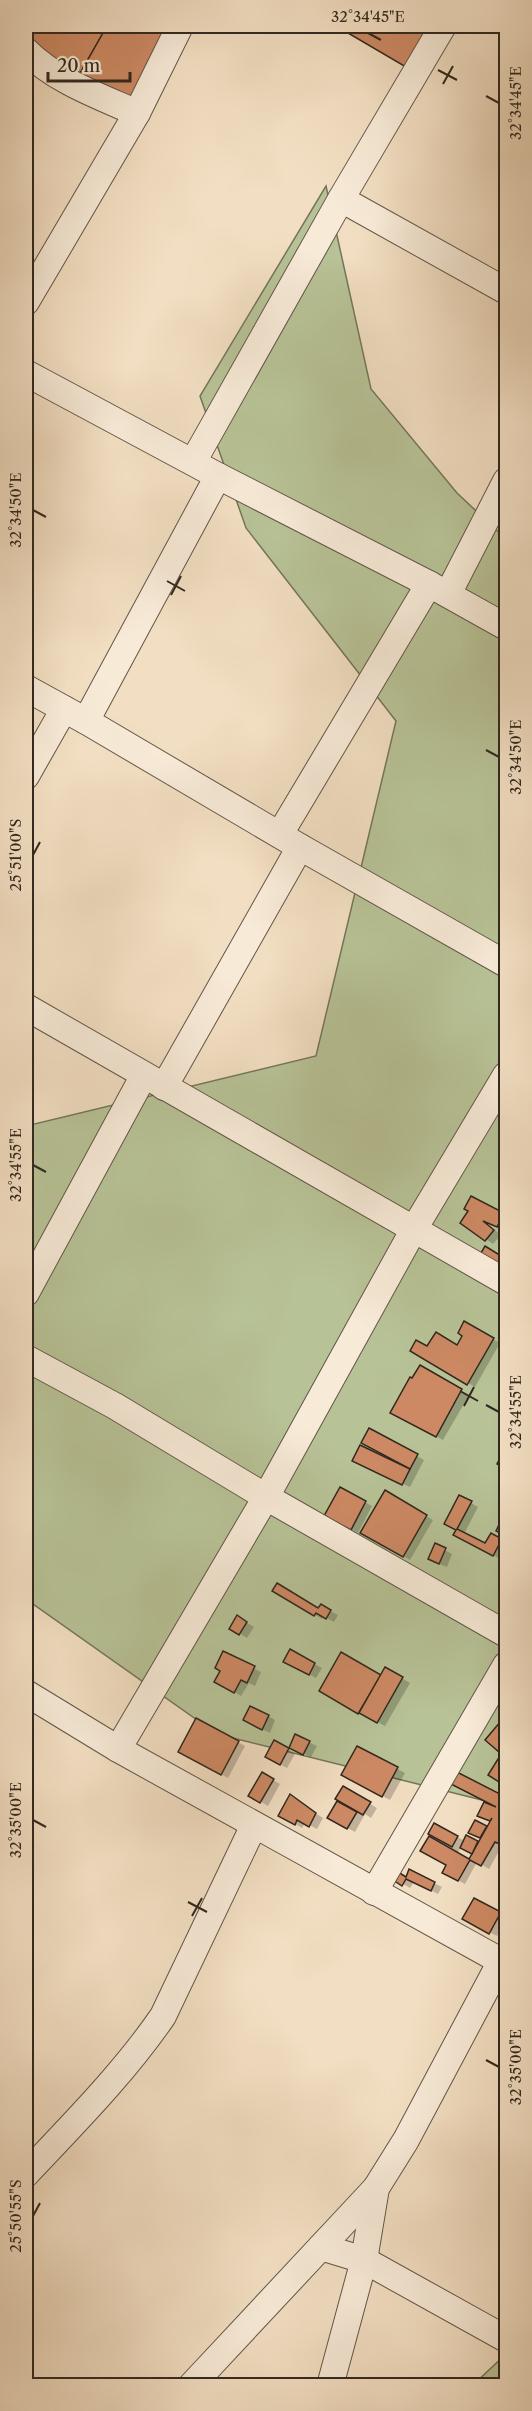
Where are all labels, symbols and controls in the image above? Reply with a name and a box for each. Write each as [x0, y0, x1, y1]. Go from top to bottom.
text: 32°34'45"E [331, 7, 405, 26]
scale bar [48, 45, 130, 83]
text: 20 m [57, 55, 101, 77]
text: 32°34'45"E [506, 66, 525, 140]
text: 32°34'50"E [6, 472, 25, 548]
text: 32°34'50"E [506, 719, 525, 795]
text: 25°51'00"S [6, 819, 25, 891]
text: 32°34'55"E [6, 1128, 25, 1202]
text: 32°34'55"E [506, 1375, 525, 1449]
text: 32°35'00"E [6, 1782, 25, 1858]
text: 32°35'00"E [506, 2029, 525, 2105]
text: 25°50'55"S [6, 2179, 25, 2253]

